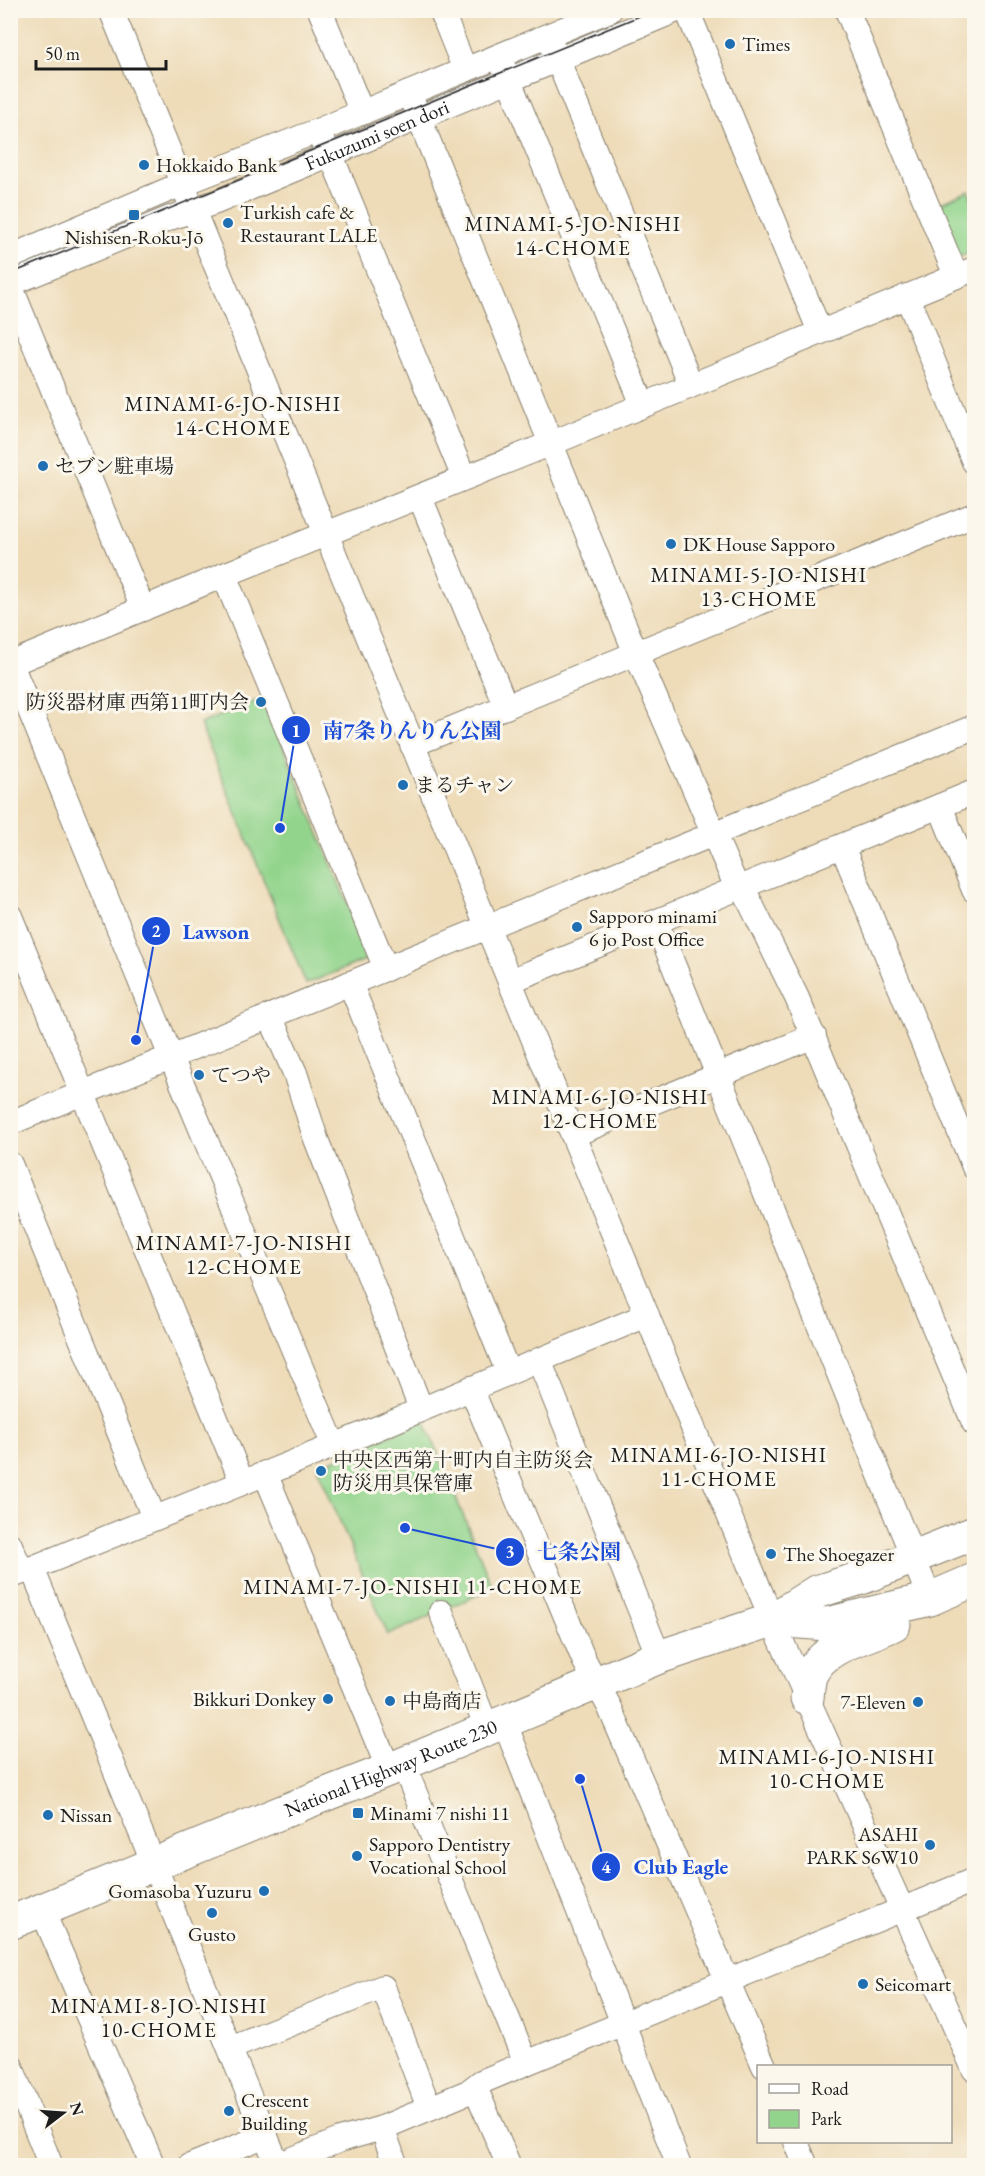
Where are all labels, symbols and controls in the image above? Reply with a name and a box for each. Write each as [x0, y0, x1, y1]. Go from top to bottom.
place label: Times [742, 31, 790, 57]
scale bar [36, 33, 166, 71]
marker: Times [723, 37, 737, 51]
text: 50 m [45, 42, 80, 65]
street label: Fukuzumi soen dori [301, 93, 453, 177]
place label: Hokkaido Bank [156, 152, 278, 178]
marker: Hokkaido Bank [137, 158, 151, 172]
place label: Turkish cafe & Restaurant LALE [240, 199, 377, 248]
marker: Nishisen-Roku-Jō [127, 208, 141, 222]
district label: MINAMI-5-JO-NISHI 14-CHOME [465, 210, 681, 261]
marker: Turkish cafe & Restaurant LALE [221, 216, 235, 230]
place label: Nishisen-Roku-Jō [65, 224, 203, 250]
district label: MINAMI-6-JO-NISHI 14-CHOME [125, 390, 341, 441]
place label: セブン駐車場 [55, 453, 174, 479]
marker: セブン駐車場 [36, 459, 50, 473]
place label: DK House Sapporo [683, 531, 835, 557]
marker: DK House Sapporo [664, 537, 678, 551]
district label: MINAMI-5-JO-NISHI 13-CHOME [651, 561, 867, 612]
place label: 防災器材庫 西第11町内会 [26, 689, 249, 715]
marker: 防災器材庫 西第11町内会 [254, 695, 268, 709]
callout: 南7条りんりん公園 [281, 711, 514, 750]
text: 南7条りんりん公園 [322, 717, 502, 744]
text: 1 [291, 719, 301, 742]
place label: まるチャン [415, 772, 514, 798]
marker: まるチャン [396, 778, 410, 792]
place label: Sapporo minami 6 jo Post Office [589, 903, 717, 952]
callout: Lawson [141, 912, 261, 951]
text: Lawson [183, 918, 249, 945]
text: 2 [151, 919, 161, 942]
marker: Sapporo minami 6 jo Post Office [570, 920, 584, 934]
place label: てつや [211, 1062, 271, 1088]
marker: てつや [192, 1068, 206, 1082]
district label: MINAMI-6-JO-NISHI 12-CHOME [492, 1083, 708, 1134]
district label: MINAMI-7-JO-NISHI 12-CHOME [136, 1229, 352, 1280]
district label: MINAMI-6-JO-NISHI 11-CHOME [611, 1441, 827, 1492]
place label: 中央区西第十町内自主防災会 防災用具保管庫 [333, 1447, 593, 1496]
marker: 中央区西第十町内自主防災会 防災用具保管庫 [314, 1464, 328, 1478]
callout: 七条公園 [495, 1532, 633, 1571]
text: 七条公園 [537, 1538, 621, 1565]
text: 3 [505, 1540, 515, 1563]
place label: The Shoegazer [783, 1541, 894, 1567]
marker: The Shoegazer [764, 1547, 778, 1561]
district label: MINAMI-7-JO-NISHI 11-CHOME [243, 1573, 583, 1600]
place label: Bikkuri Donkey [193, 1686, 316, 1712]
place label: 中島商店 [402, 1688, 482, 1714]
place label: 7-Eleven [840, 1689, 906, 1715]
marker: Bikkuri Donkey [321, 1692, 335, 1706]
marker: 中島商店 [383, 1694, 397, 1708]
marker: 7-Eleven [911, 1695, 925, 1709]
street label: National Highway Route 230 [280, 1713, 501, 1823]
district label: MINAMI-6-JO-NISHI 10-CHOME [719, 1743, 935, 1794]
place label: Minami 7 nishi 11 [370, 1800, 510, 1826]
place label: Nissan [60, 1802, 113, 1828]
marker: Minami 7 nishi 11 [351, 1806, 365, 1820]
marker: Nissan [41, 1808, 55, 1822]
place label: ASAHI PARK S6W10 [807, 1821, 918, 1870]
place label: Sapporo Dentistry Vocational School [369, 1831, 511, 1880]
marker: ASAHI PARK S6W10 [923, 1838, 937, 1852]
callout: Club Eagle [591, 1847, 740, 1886]
marker: Sapporo Dentistry Vocational School [350, 1849, 364, 1863]
text: Club Eagle [634, 1853, 729, 1880]
text: 4 [601, 1855, 611, 1878]
place label: Gomasoba Yuzuru [108, 1878, 252, 1904]
marker: Gomasoba Yuzuru [257, 1884, 271, 1898]
marker: Gusto [205, 1906, 219, 1920]
place label: Gusto [188, 1921, 236, 1947]
place label: Seicomart [875, 1971, 952, 1997]
marker: Seicomart [856, 1977, 870, 1991]
district label: MINAMI-8-JO-NISHI 10-CHOME [51, 1992, 267, 2043]
legend [757, 2065, 952, 2143]
text: Road [811, 2077, 850, 2100]
north arrow [33, 2083, 93, 2143]
place label: Crescent Building [241, 2087, 309, 2136]
text: N [65, 2099, 89, 2118]
marker: Crescent Building [222, 2104, 236, 2118]
text: Park [811, 2107, 842, 2130]

